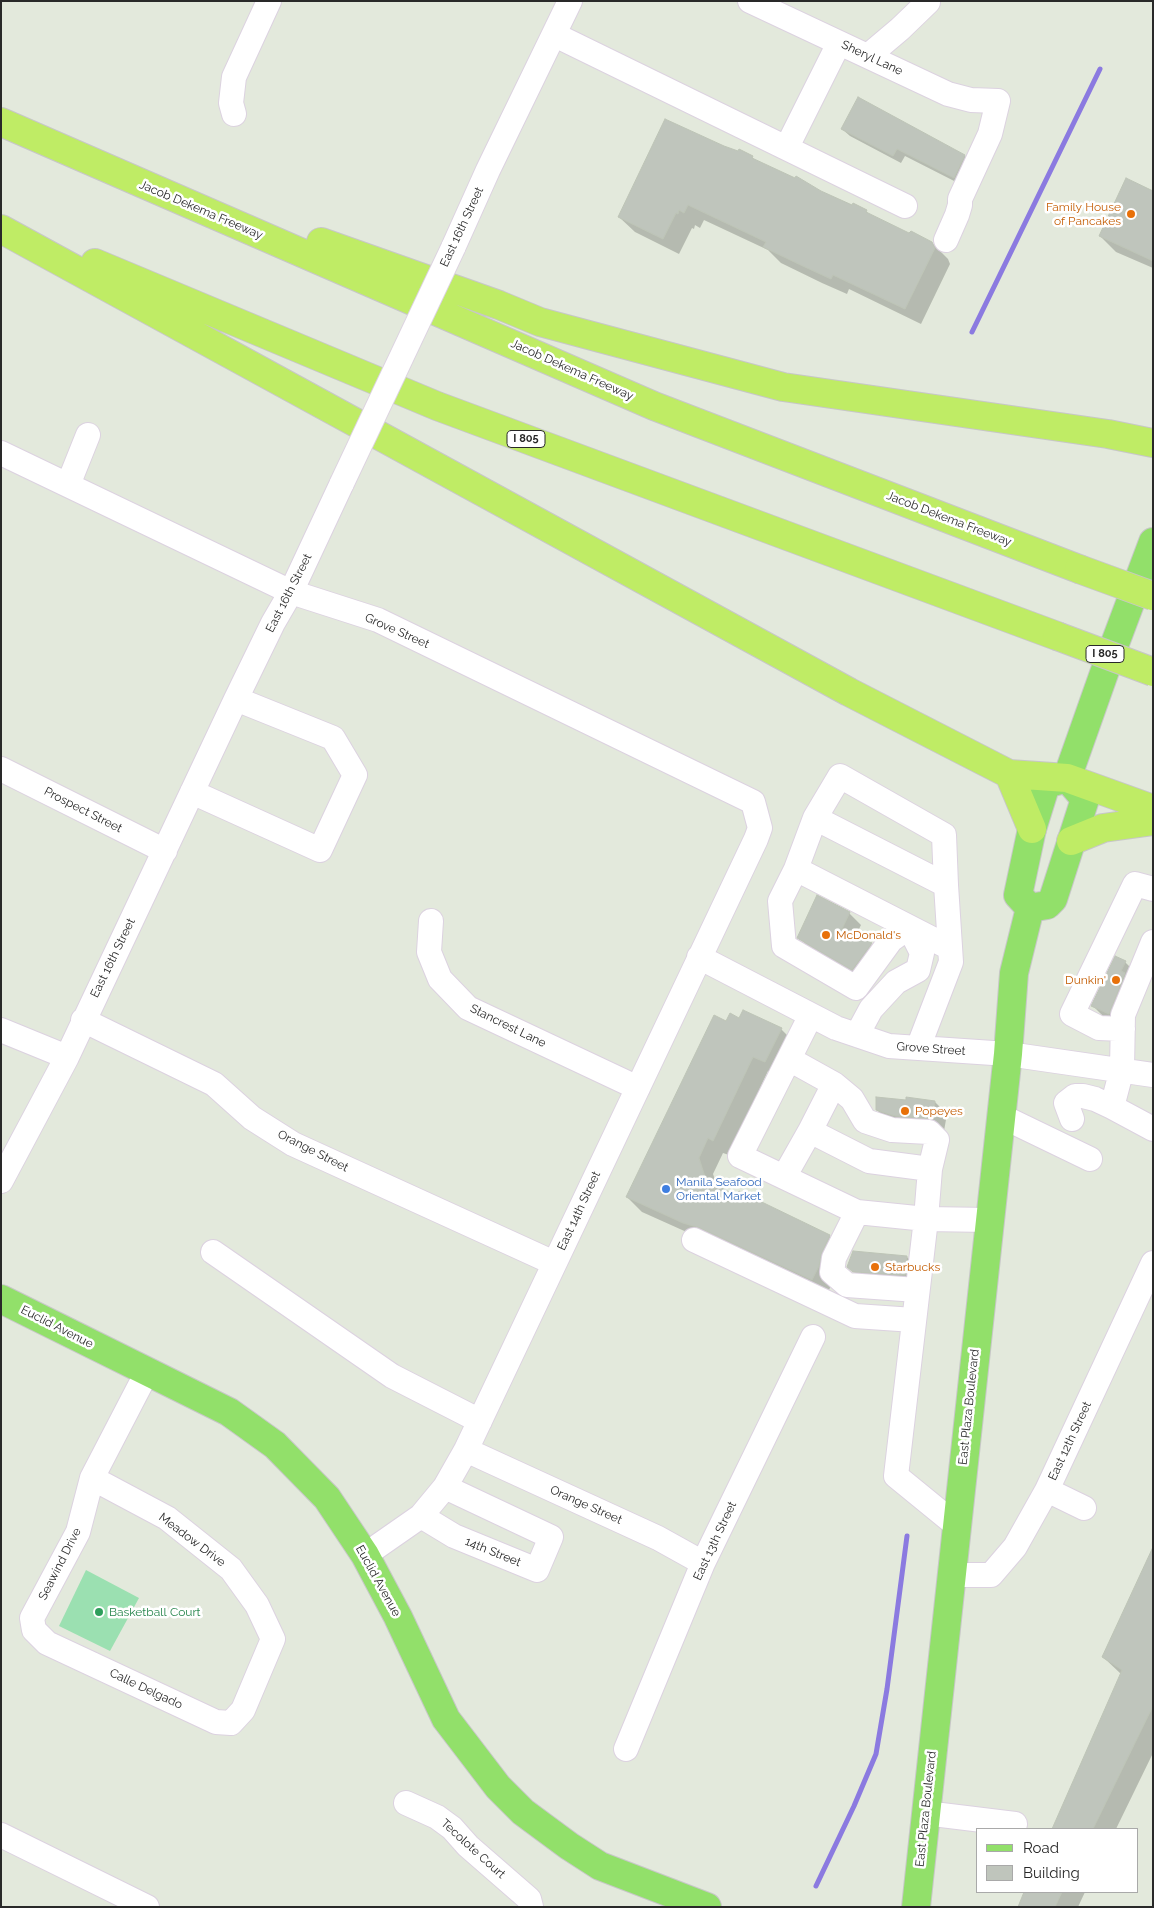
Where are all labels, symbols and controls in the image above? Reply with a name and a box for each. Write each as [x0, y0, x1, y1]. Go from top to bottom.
street label: Sheryl Lane [839, 38, 905, 78]
street label: Jacob Dekema Freeway [137, 177, 265, 243]
street label: East 16th Street [437, 185, 487, 269]
place label: Family House of Pancakes [1046, 200, 1121, 228]
marker: Family House of Pancakes [1125, 208, 1137, 220]
street label: Jacob Dekema Freeway [508, 336, 636, 404]
road number: I 805 [507, 430, 545, 448]
street label: Jacob Dekema Freeway [884, 489, 1014, 549]
street label: East 16th Street [263, 551, 315, 635]
street label: Grove Street [363, 610, 431, 652]
road number: I 805 [1086, 646, 1124, 662]
street label: Prospect Street [42, 784, 124, 836]
street label: East 16th Street [88, 916, 138, 1000]
place label: McDonald's [836, 928, 901, 942]
marker: McDonald's [820, 929, 832, 941]
place label: Dunkin' [1065, 973, 1106, 987]
marker: Dunkin' [1110, 974, 1122, 986]
street label: Stancrest Lane [468, 1001, 548, 1051]
street label: Grove Street [896, 1039, 966, 1059]
place label: Popeyes [915, 1104, 963, 1118]
marker: Popeyes [899, 1105, 911, 1117]
street label: Orange Street [275, 1127, 351, 1175]
street label: East 14th Street [554, 1169, 604, 1253]
place label: Manila Seafood Oriental Market [676, 1175, 762, 1203]
marker: Manila Seafood Oriental Market [660, 1183, 672, 1195]
place label: Starbucks [885, 1260, 940, 1274]
marker: Starbucks [869, 1261, 881, 1273]
street label: Euclid Avenue [18, 1303, 96, 1351]
street label: East Plaza Boulevard [956, 1348, 982, 1466]
street label: East 12th Street [1045, 1399, 1095, 1483]
street label: Orange Street [548, 1483, 624, 1527]
street label: East 13th Street [690, 1499, 740, 1583]
street label: Meadow Drive [156, 1510, 228, 1570]
street label: Seawind Drive [36, 1525, 84, 1603]
street label: 14th Street [463, 1534, 523, 1570]
street label: Euclid Avenue [352, 1543, 404, 1619]
place label: Basketball Court [109, 1605, 201, 1619]
marker: Basketball Court [93, 1606, 105, 1618]
street label: Calle Delgado [107, 1666, 185, 1712]
street label: East Plaza Boulevard [913, 1750, 939, 1868]
street label: Tecolote Court [438, 1816, 508, 1882]
legend [976, 1828, 1139, 1893]
text: Road [1023, 1839, 1059, 1857]
text: Building [1023, 1864, 1080, 1882]

